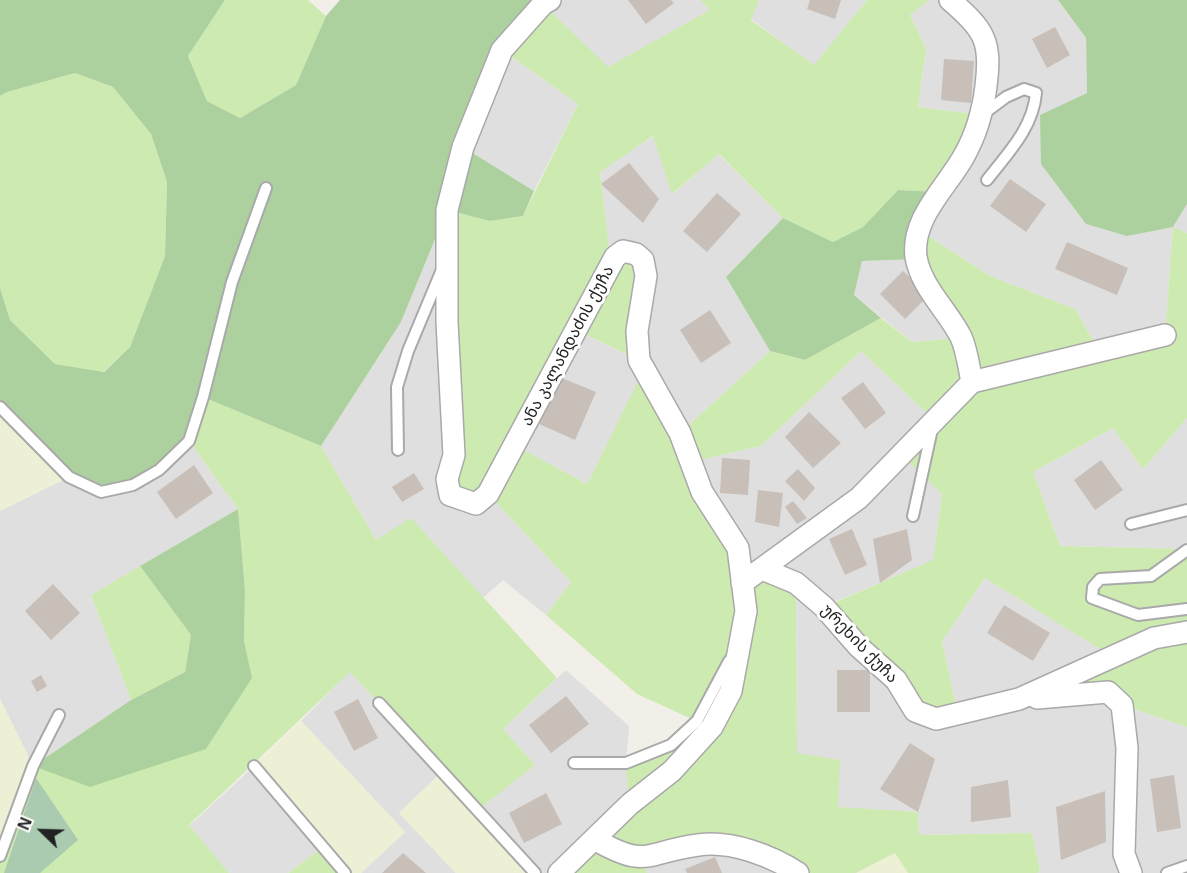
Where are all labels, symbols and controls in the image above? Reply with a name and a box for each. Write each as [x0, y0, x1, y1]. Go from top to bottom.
street label: ანა კალანდაძის ქუჩა [518, 263, 618, 429]
street label: ურეხის ქუჩა [817, 601, 901, 687]
north arrow [12, 801, 72, 861]
text: N [15, 815, 35, 832]

